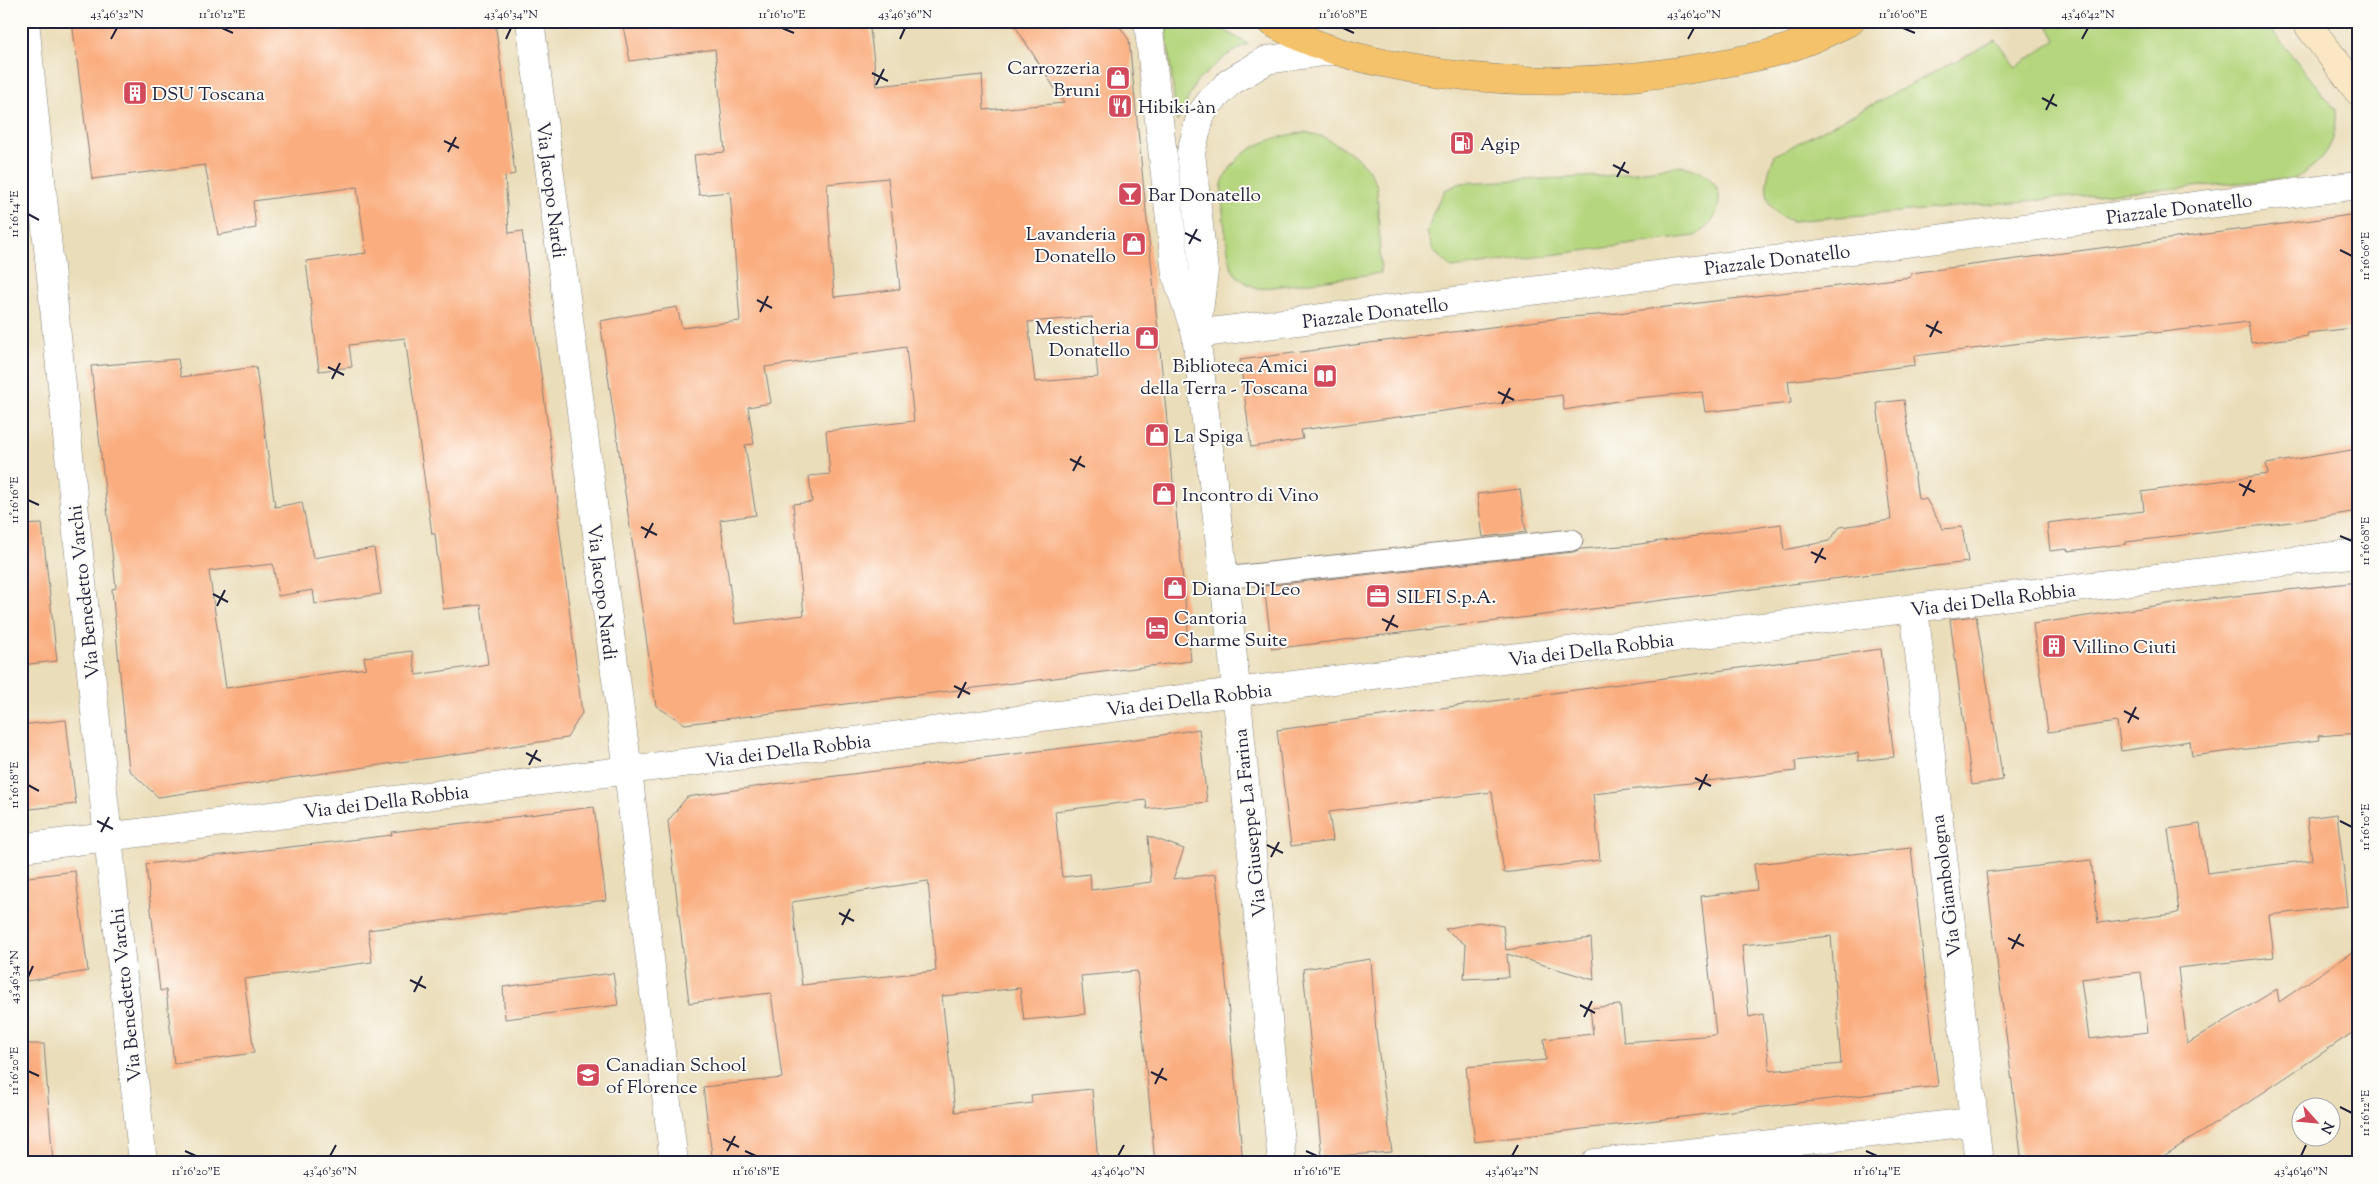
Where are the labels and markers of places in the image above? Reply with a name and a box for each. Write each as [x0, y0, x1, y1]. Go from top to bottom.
place label: Carrozzeria Bruni [1007, 56, 1100, 105]
shop icon: Carrozzeria Bruni [1105, 65, 1131, 91]
building icon: DSU Toscana [122, 80, 148, 106]
place label: DSU Toscana [152, 82, 265, 109]
restaurant icon: Hibiki-àn [1107, 93, 1133, 119]
place label: Hibiki-àn [1138, 95, 1216, 122]
fuel station icon: Agip [1449, 130, 1475, 156]
place label: Agip [1480, 132, 1520, 159]
bar icon: Bar Donatello [1117, 181, 1143, 207]
place label: Bar Donatello [1148, 183, 1261, 210]
place label: Lavanderia Donatello [1026, 222, 1116, 271]
shop icon: Lavanderia Donatello [1121, 231, 1147, 257]
place label: Mesticheria Donatello [1035, 316, 1130, 365]
shop icon: Mesticheria Donatello [1134, 325, 1160, 351]
place label: Biblioteca Amici della Terra - Toscana [1140, 354, 1308, 403]
library icon: Biblioteca Amici della Terra - Toscana [1312, 363, 1338, 389]
shop icon: La Spiga [1144, 422, 1170, 448]
place label: La Spiga [1174, 424, 1244, 451]
shop icon: Incontro di Vino [1151, 481, 1177, 507]
place label: Incontro di Vino [1182, 483, 1319, 510]
shop icon: Diana Di Leo [1162, 575, 1188, 601]
place label: Diana Di Leo [1192, 577, 1300, 604]
office icon: SILFI S.p.A. [1365, 583, 1391, 609]
place label: SILFI S.p.A. [1396, 585, 1496, 612]
place label: Cantoria Charme Suite [1174, 606, 1288, 655]
hotel icon: Cantoria Charme Suite [1144, 615, 1170, 641]
building icon: Villino Ciuti [2041, 633, 2067, 659]
place label: Villino Ciuti [2072, 635, 2176, 662]
place label: Canadian School of Florence [606, 1053, 746, 1102]
school or university icon: Canadian School of Florence [575, 1062, 601, 1088]

